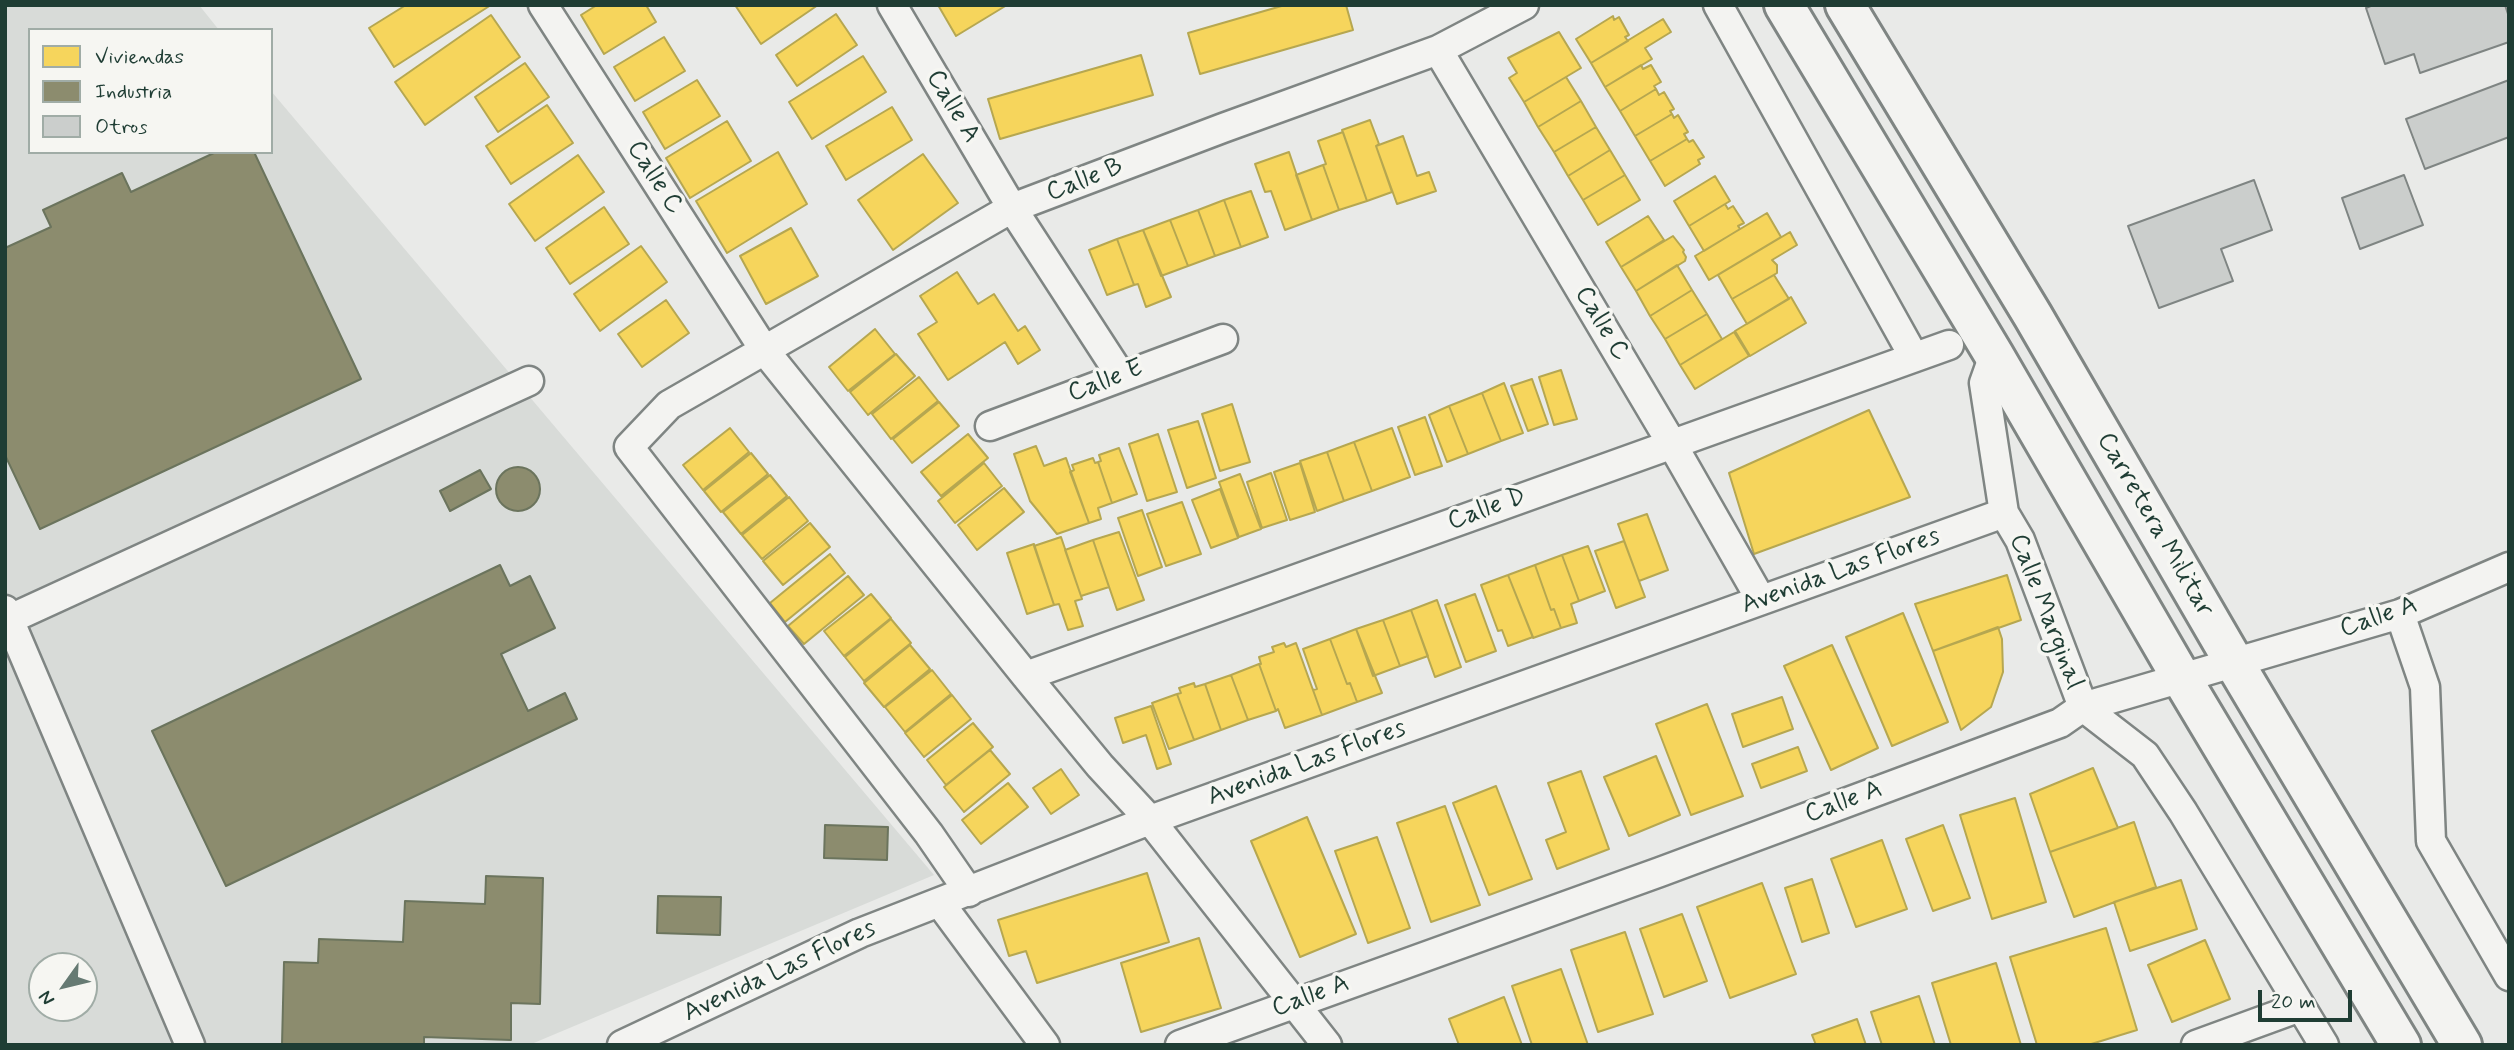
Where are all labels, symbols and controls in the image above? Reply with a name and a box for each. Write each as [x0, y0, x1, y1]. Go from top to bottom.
legend [28, 28, 273, 154]
text: Viviendas [95, 43, 184, 71]
street label: Calle A [918, 65, 986, 149]
text: Industria [95, 78, 172, 106]
text: Otros [95, 113, 148, 141]
street label: Calle C [619, 135, 689, 221]
street label: Calle B [1042, 152, 1128, 210]
street label: Calle C [1567, 281, 1635, 367]
street label: Calle E [1064, 353, 1148, 411]
street label: Carretera Militar [2089, 427, 2219, 623]
street label: Calle D [1444, 482, 1530, 538]
street label: Avenida Las Flores [1738, 522, 1944, 622]
street label: Calle Marginal [2001, 530, 2089, 694]
street label: Calle A [2336, 590, 2422, 646]
street label: Avenida Las Flores [1204, 714, 1410, 814]
street label: Calle A [1801, 775, 1887, 831]
street label: Avenida Las Flores [679, 914, 881, 1030]
north arrow [28, 952, 98, 1022]
street label: Calle A [1268, 969, 1354, 1025]
scale bar [2262, 976, 2356, 1020]
text: N [33, 986, 61, 1010]
text: 20 m [2271, 988, 2316, 1016]

